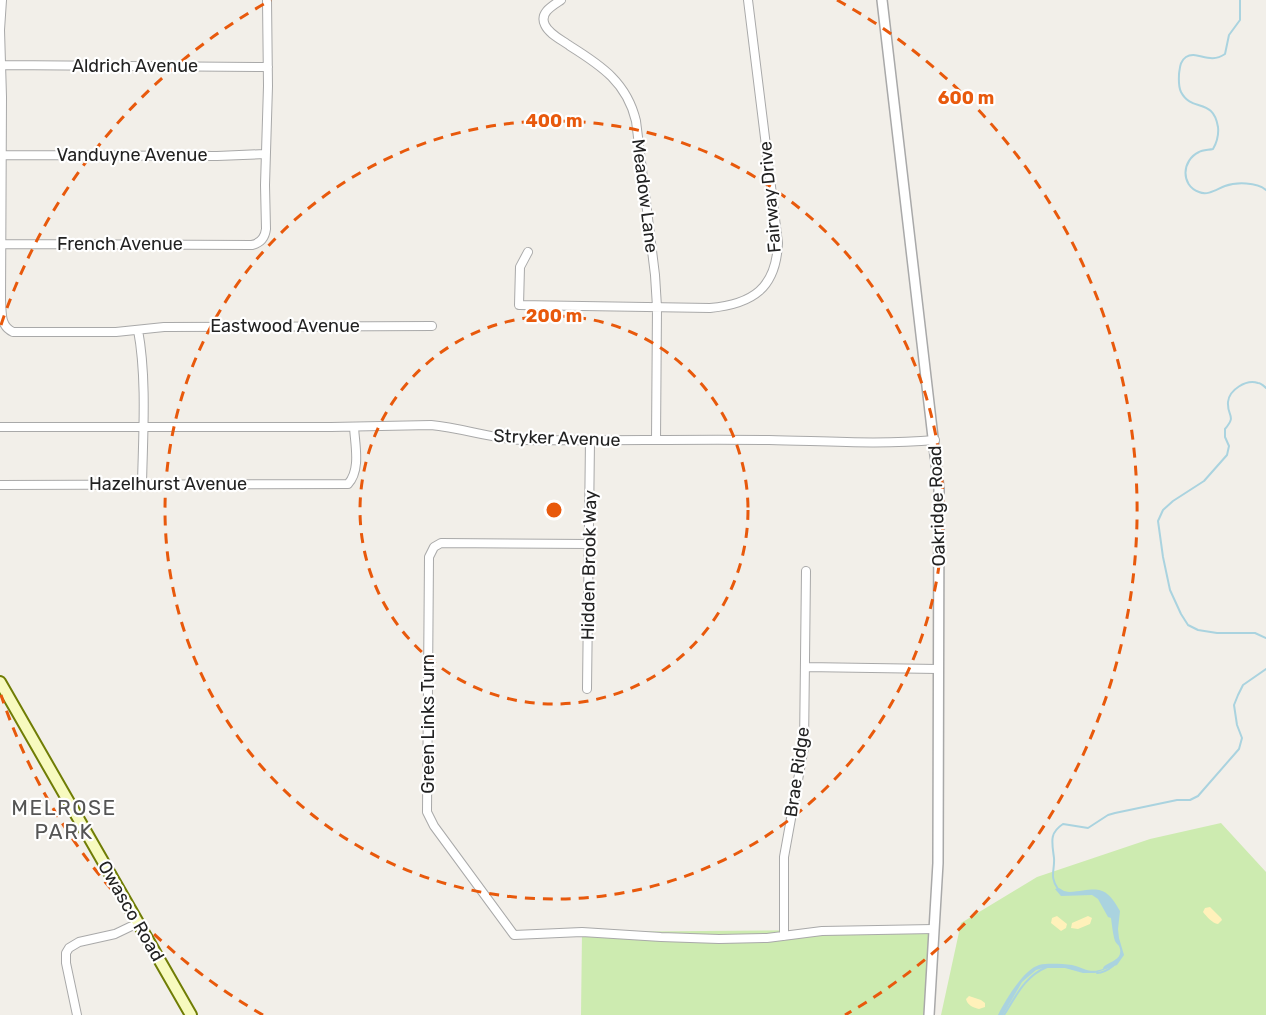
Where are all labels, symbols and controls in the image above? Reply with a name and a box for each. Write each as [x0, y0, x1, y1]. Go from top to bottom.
street label: Aldrich Avenue [72, 55, 198, 77]
text: 600 m [938, 87, 994, 109]
text: 400 m [525, 110, 583, 132]
street label: Meadow Lane [627, 138, 663, 254]
street label: Fairway Drive [754, 140, 786, 254]
street label: Vanduyne Avenue [56, 144, 208, 166]
street label: French Avenue [57, 233, 183, 255]
text: 200 m [526, 305, 582, 327]
street label: Eastwood Avenue [210, 315, 360, 337]
street label: Stryker Avenue [493, 425, 621, 451]
street label: Oakridge Road [924, 445, 950, 567]
street label: Hazelhurst Avenue [89, 473, 247, 495]
street label: Hidden Brook Way [577, 490, 601, 640]
centre of rings [544, 500, 564, 520]
street label: Green Links Turn [417, 654, 439, 794]
street label: Brae Ridge [780, 725, 814, 819]
district label: MELROSE PARK [11, 795, 117, 844]
street label: Owasco Road [93, 857, 169, 965]

